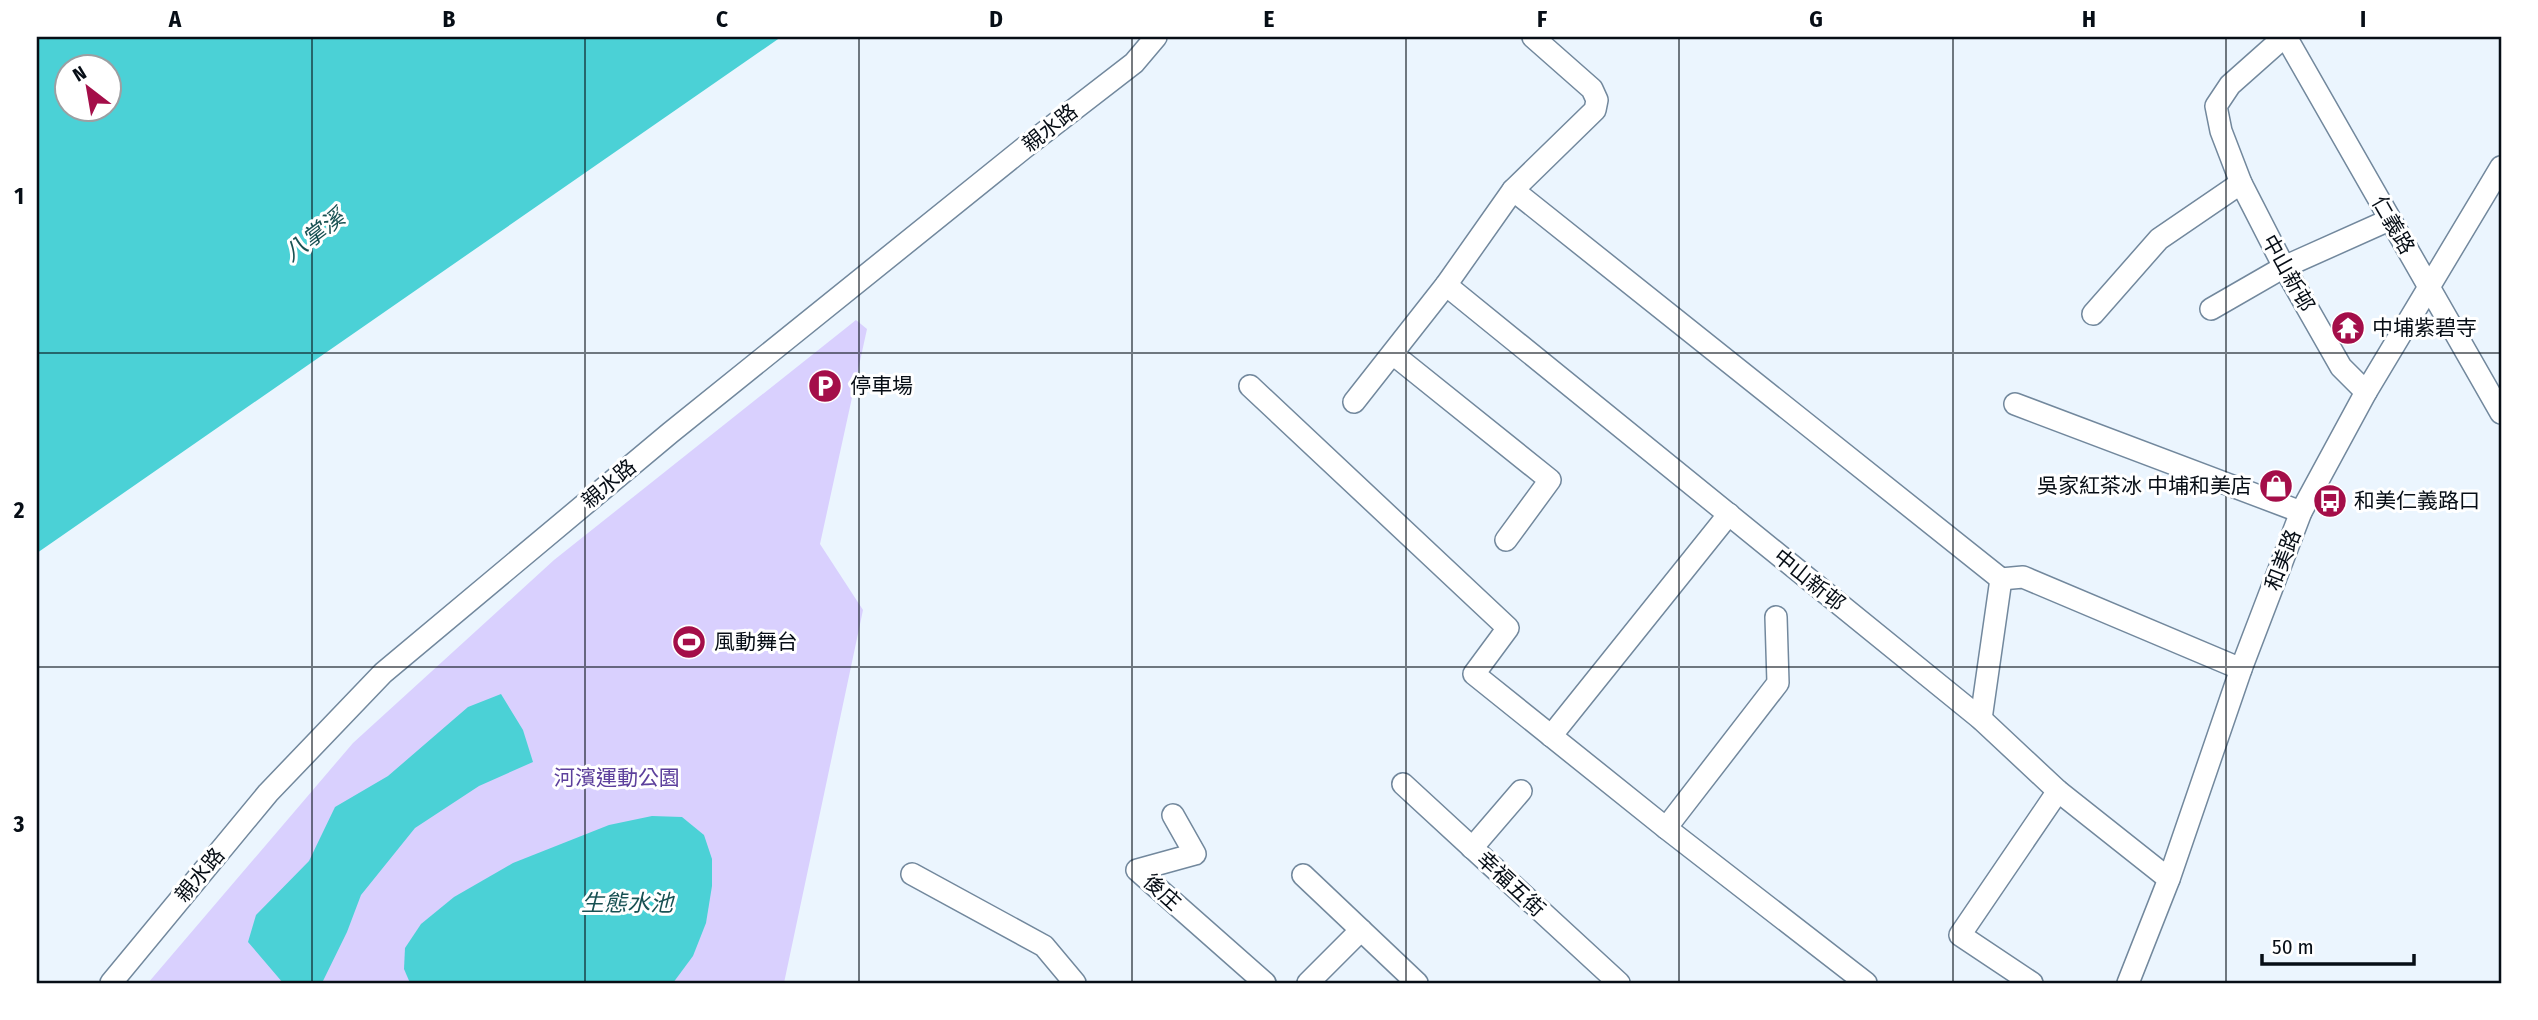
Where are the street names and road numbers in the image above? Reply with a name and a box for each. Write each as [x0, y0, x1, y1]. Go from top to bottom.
street label: 親水路 [1017, 98, 1083, 158]
street label: 仁義路 [2366, 191, 2420, 259]
street label: 中山新邨 [2256, 230, 2320, 316]
street label: 親水路 [577, 454, 641, 514]
street label: 和美路 [2260, 526, 2306, 594]
street label: 中山新邨 [1768, 543, 1850, 617]
street label: 親水路 [170, 843, 230, 907]
street label: 幸福五街 [1471, 846, 1551, 922]
street label: 後庄 [1138, 868, 1186, 916]

